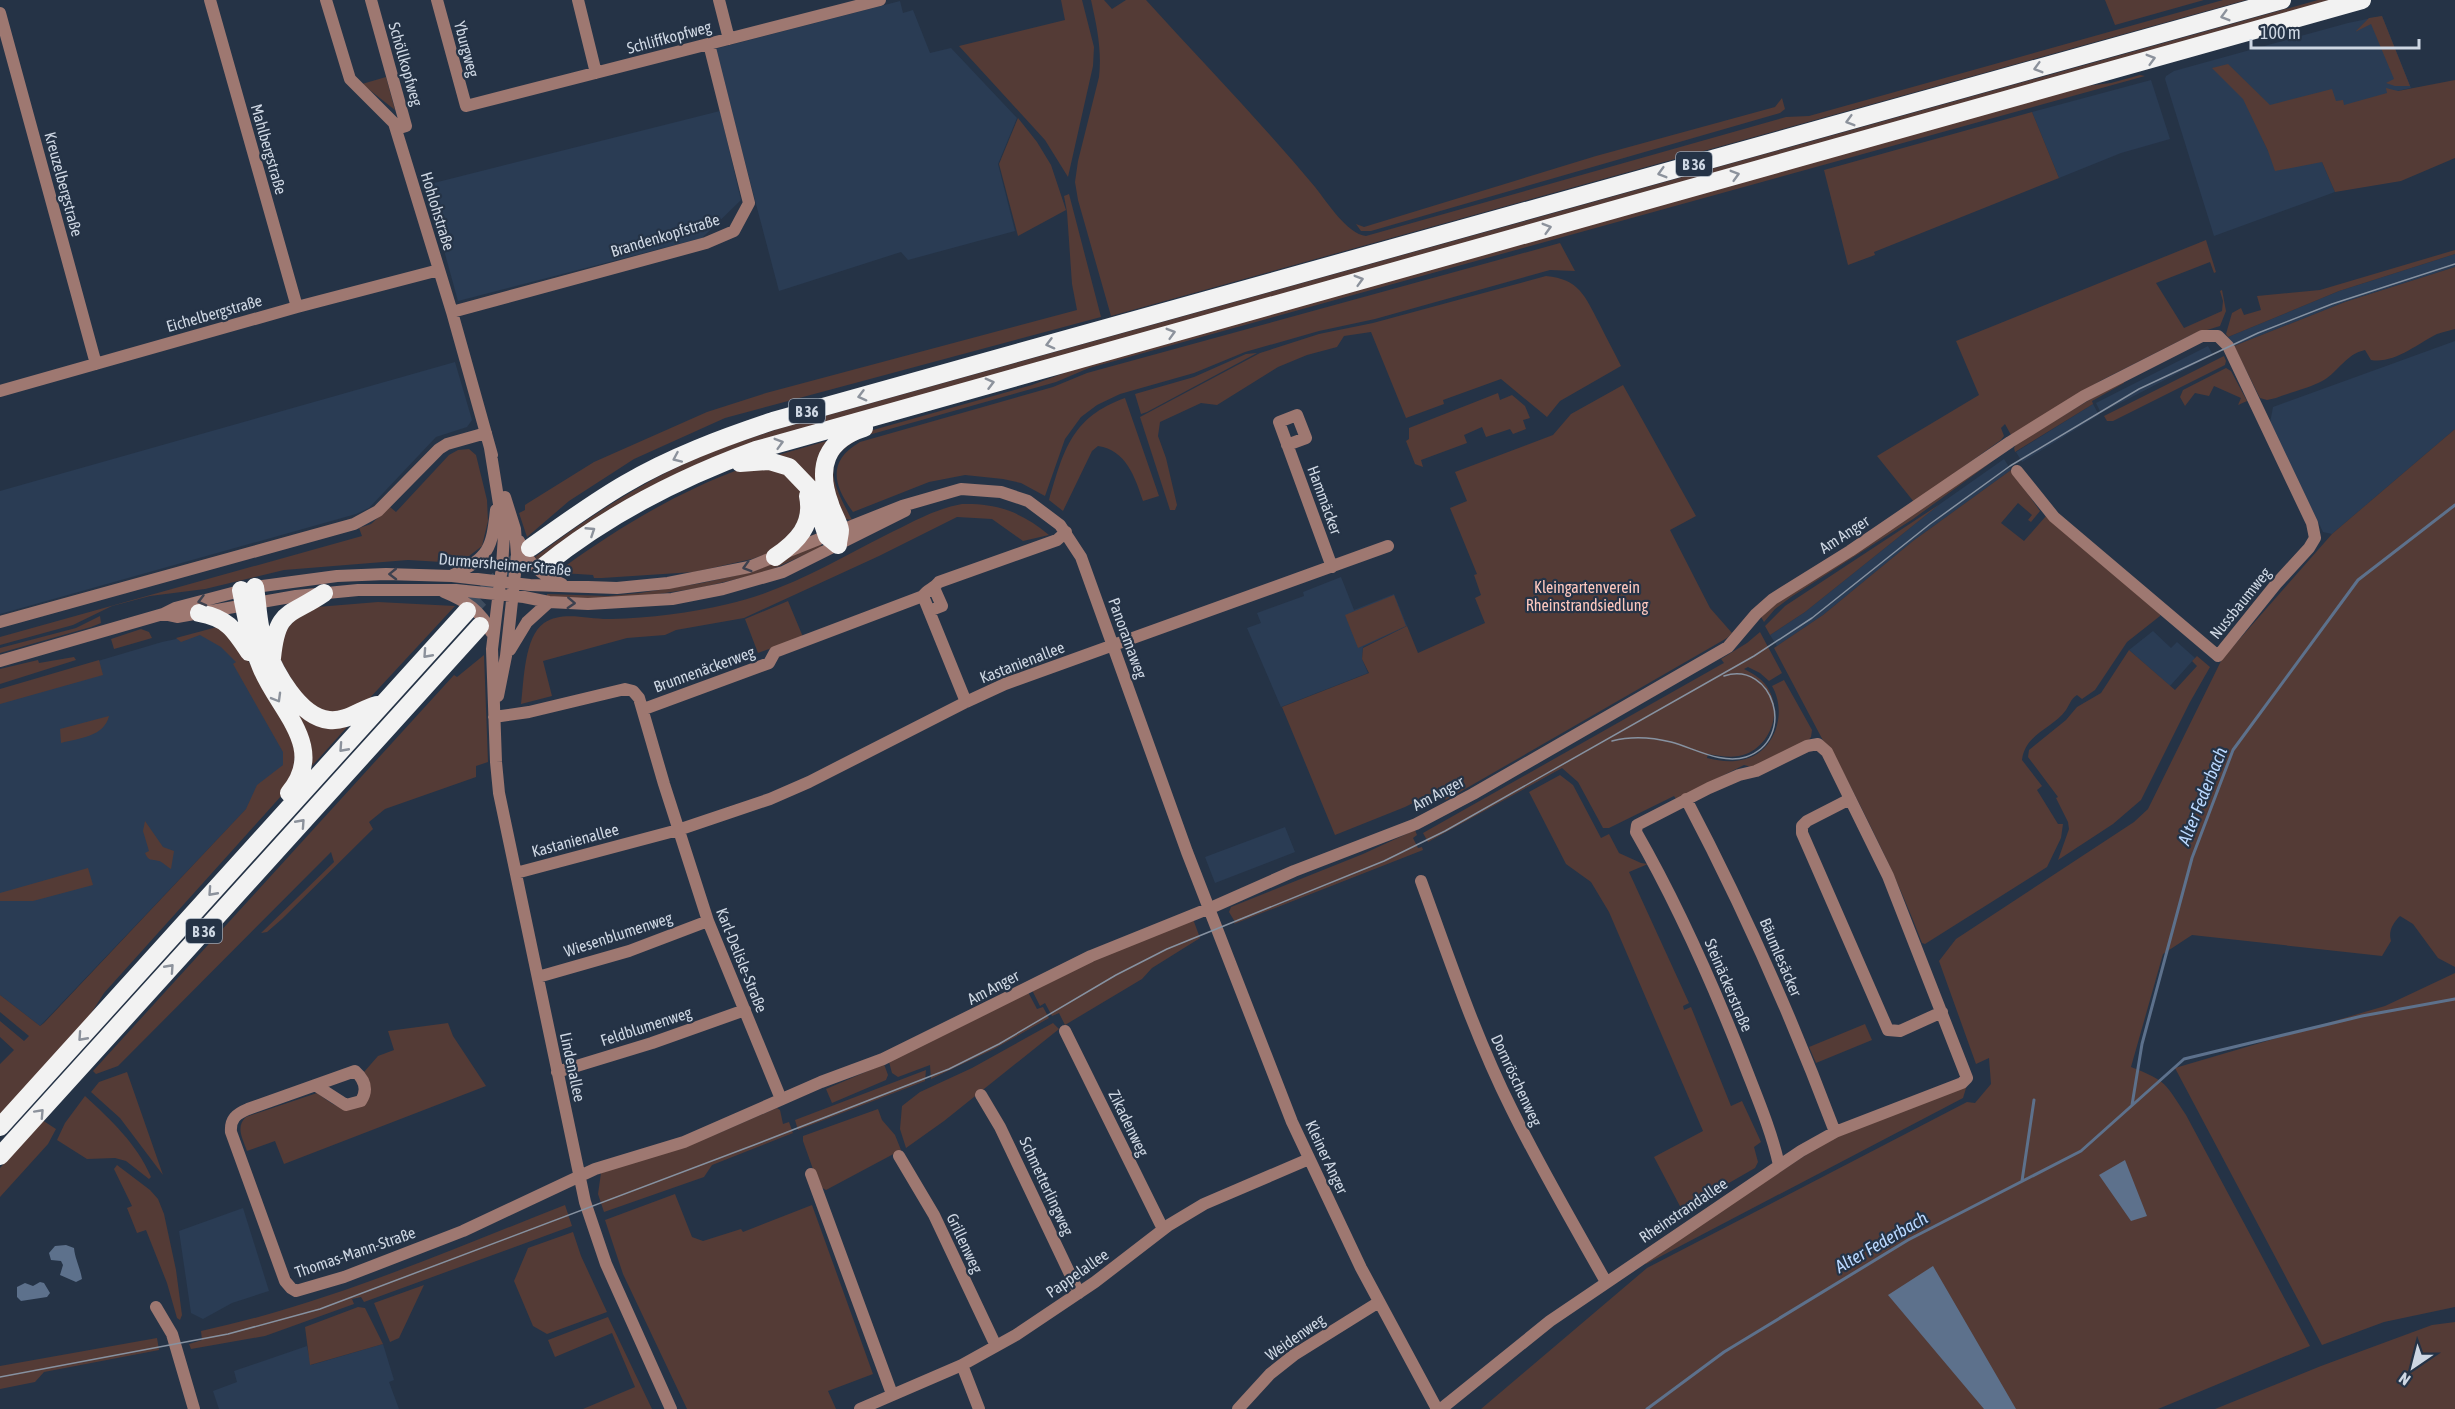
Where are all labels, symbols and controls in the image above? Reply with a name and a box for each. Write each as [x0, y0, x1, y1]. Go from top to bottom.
one-way arrow [2221, 9, 2231, 21]
scale bar [2251, 12, 2419, 50]
street label: Schliffkopfweg [625, 17, 714, 58]
street label: Yburgweg [450, 19, 483, 79]
street label: Schöllkopfweg [385, 20, 427, 108]
text: 100 m [2260, 22, 2301, 43]
one-way arrow [2145, 54, 2156, 66]
one-way arrow [2033, 61, 2043, 74]
street label: Mahlbergstraße [247, 102, 290, 196]
one-way arrow [1845, 114, 1856, 126]
street label: Kreuzelbergstraße [40, 130, 87, 239]
road number: B 36 [1676, 152, 1712, 176]
one-way arrow [1657, 166, 1668, 178]
street label: Hohlohstraße [418, 170, 458, 252]
one-way arrow [1729, 170, 1739, 182]
street label: Brandenkopfstraße [608, 210, 722, 261]
one-way arrow [1541, 223, 1552, 235]
one-way arrow [1353, 275, 1364, 287]
street label: Eichelbergstraße [164, 291, 264, 336]
one-way arrow [1165, 328, 1176, 340]
one-way arrow [1045, 337, 1056, 349]
one-way arrow [984, 378, 995, 390]
one-way arrow [857, 389, 868, 401]
road number: B 36 [789, 399, 825, 423]
one-way arrow [773, 438, 784, 450]
one-way arrow [673, 450, 684, 462]
street label: Hammäcker [1304, 463, 1346, 537]
street label: Am Anger [1816, 511, 1873, 558]
one-way arrow [585, 527, 595, 539]
street label: Durmersheimer Straße [438, 549, 572, 579]
one-way arrow [742, 560, 752, 572]
street label: Nussbaumweg [2206, 564, 2275, 643]
one-way arrow [389, 567, 398, 580]
park label: Kleingartenverein Rheinstrandsiedlung [1526, 578, 1648, 615]
one-way arrow [197, 594, 207, 606]
street label: Panoramaweg [1104, 595, 1151, 681]
one-way arrow [567, 597, 576, 610]
street label: Kastanienallee [977, 638, 1067, 686]
street label: Brunnenäckerweg [651, 642, 757, 697]
one-way arrow [423, 648, 434, 658]
one-way arrow [270, 692, 282, 702]
one-way arrow [339, 741, 350, 751]
water label: Alter Federbach [2172, 744, 2231, 849]
street label: Am Anger [1409, 772, 1468, 815]
one-way arrow [294, 820, 305, 830]
street label: Kastanienallee [530, 820, 620, 860]
one-way arrow [208, 886, 219, 896]
street label: Karl-Delisle-Straße [713, 905, 771, 1015]
street label: Wiesenblumenweg [562, 908, 675, 961]
street label: Bäumlesäcker [1756, 915, 1806, 999]
road number: B 36 [186, 919, 222, 943]
street label: Steinäckerstraße [1701, 936, 1757, 1034]
one-way arrow [163, 965, 174, 975]
street label: Am Anger [964, 966, 1023, 1009]
street label: Feldblumenweg [598, 1003, 694, 1050]
one-way arrow [78, 1031, 89, 1041]
street label: Lindenallee [557, 1031, 589, 1103]
street label: Dornröschenweg [1487, 1031, 1546, 1129]
street label: Zikadenweg [1104, 1087, 1153, 1160]
one-way arrow [33, 1110, 44, 1120]
street label: Kleiner Anger [1301, 1117, 1352, 1197]
street label: Schmetterlingweg [1015, 1134, 1078, 1239]
street label: Rheinstrandallee [1636, 1174, 1730, 1246]
water label: Alter Federbach [1830, 1207, 1931, 1277]
street label: Grillenweg [942, 1210, 987, 1276]
street label: Thomas-Mann-Straße [292, 1223, 418, 1281]
street label: Pappelallee [1042, 1245, 1112, 1302]
street label: Weidenweg [1262, 1310, 1329, 1365]
north arrow [2383, 1337, 2443, 1397]
text: N [2395, 1369, 2413, 1389]

